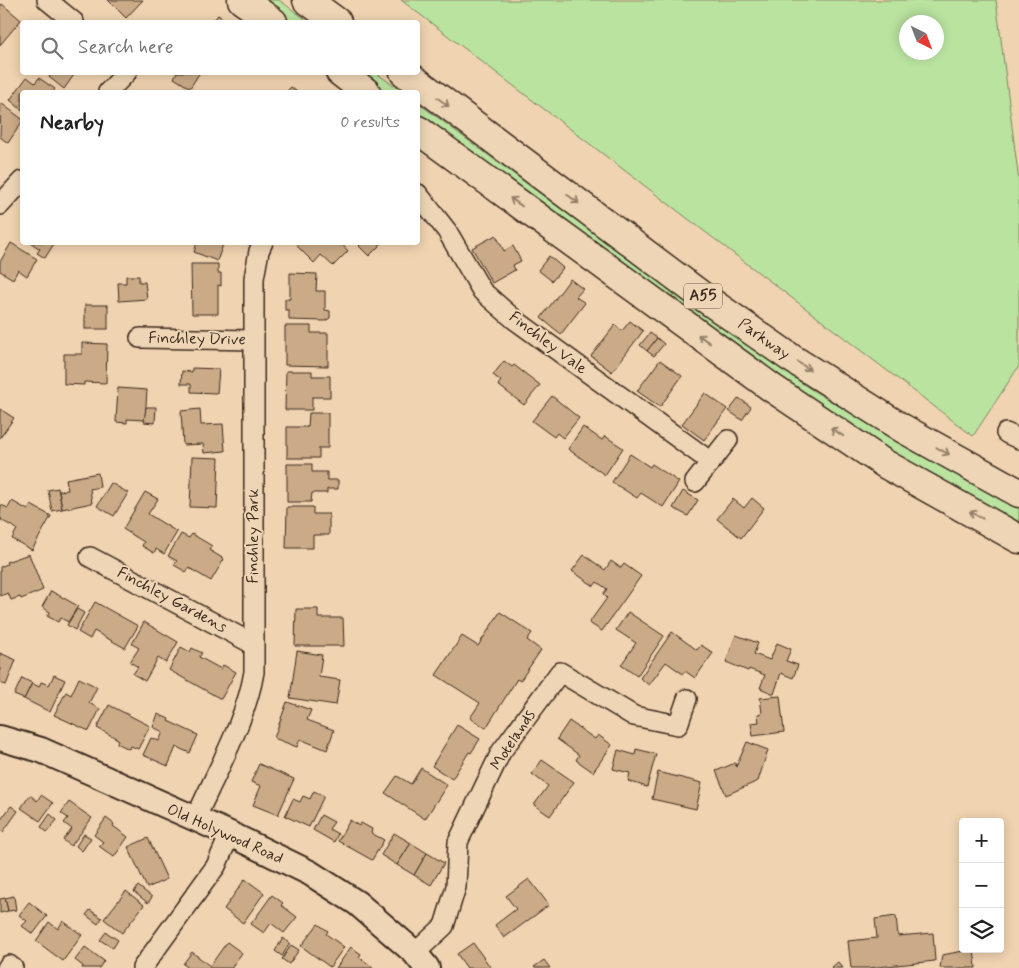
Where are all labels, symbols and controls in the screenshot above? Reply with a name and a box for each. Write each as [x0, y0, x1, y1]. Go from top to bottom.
north arrow [899, 15, 944, 60]
search box [20, 20, 420, 75]
icon: search [38, 34, 66, 62]
text: Search here [78, 35, 174, 60]
one-way arrow [436, 97, 450, 107]
text: Nearby [40, 109, 104, 137]
text: 0 results [340, 112, 400, 133]
one-way arrow [566, 194, 579, 205]
one-way arrow [509, 197, 523, 207]
road number: A55 [684, 284, 722, 308]
street label: Finchley Vale [505, 307, 592, 379]
street label: Parkway [734, 314, 794, 364]
street label: Finchley Drive [148, 328, 246, 350]
one-way arrow [697, 334, 711, 344]
one-way arrow [797, 361, 811, 371]
one-way arrow [830, 427, 844, 437]
one-way arrow [935, 446, 950, 456]
street label: Finchley Park [243, 488, 264, 584]
one-way arrow [970, 510, 984, 520]
street label: Finchley Gardens [113, 562, 231, 638]
street label: Motelands [486, 706, 540, 774]
street label: Old Holywood Road [164, 799, 286, 869]
map controls [959, 818, 1004, 953]
button: + [959, 818, 1004, 863]
button: − [959, 863, 1004, 908]
button: layers [959, 908, 1004, 953]

